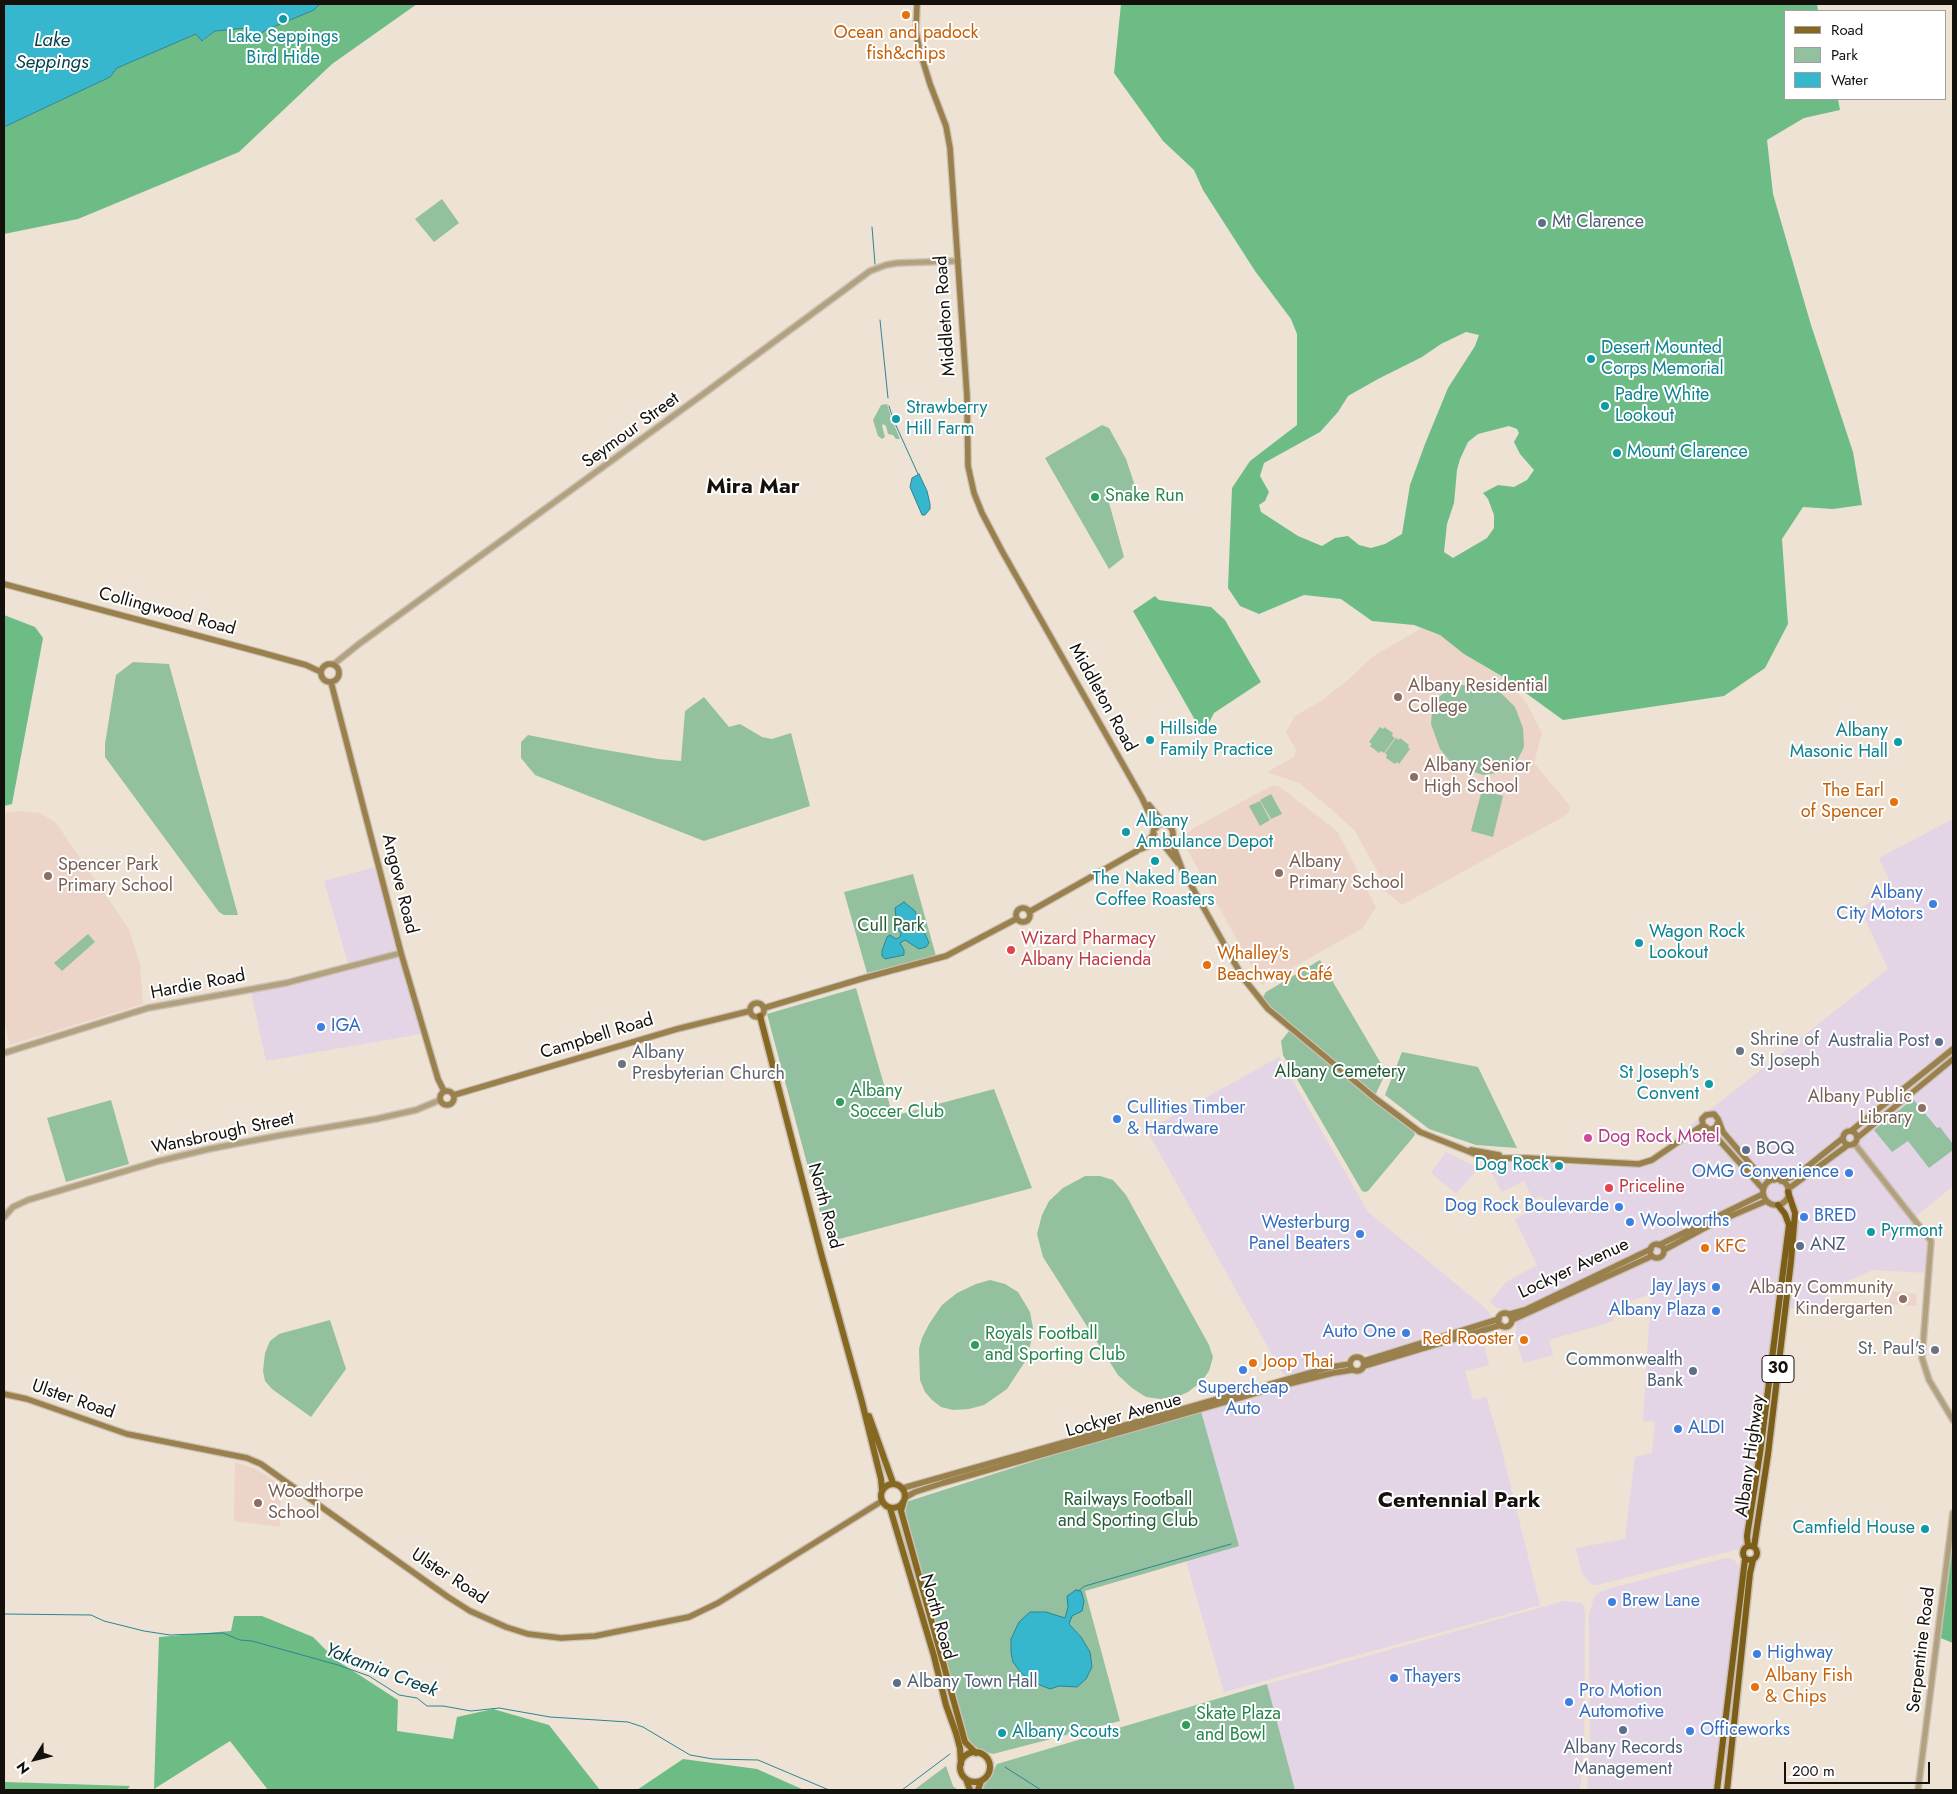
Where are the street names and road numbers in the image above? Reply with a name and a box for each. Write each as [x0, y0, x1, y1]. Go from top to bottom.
street label: Middleton Road [931, 255, 961, 377]
street label: Seymour Street [578, 389, 684, 473]
street label: Collingwood Road [96, 583, 238, 641]
street label: Middleton Road [1063, 640, 1141, 756]
street label: Angove Road [376, 832, 422, 936]
street label: Hardie Road [149, 965, 247, 1005]
street label: Campbell Road [538, 1010, 656, 1064]
street label: Wansbrough Street [150, 1108, 296, 1160]
street label: North Road [802, 1161, 846, 1251]
street label: Lockyer Avenue [1515, 1234, 1633, 1304]
road number: 30 [1762, 1356, 1794, 1382]
street label: Ulster Road [29, 1376, 117, 1424]
street label: Lockyer Avenue [1064, 1389, 1184, 1443]
street label: Albany Highway [1732, 1393, 1770, 1519]
street label: Ulster Road [407, 1544, 491, 1610]
street label: North Road [914, 1572, 960, 1662]
street label: Serpentine Road [1904, 1586, 1940, 1714]

